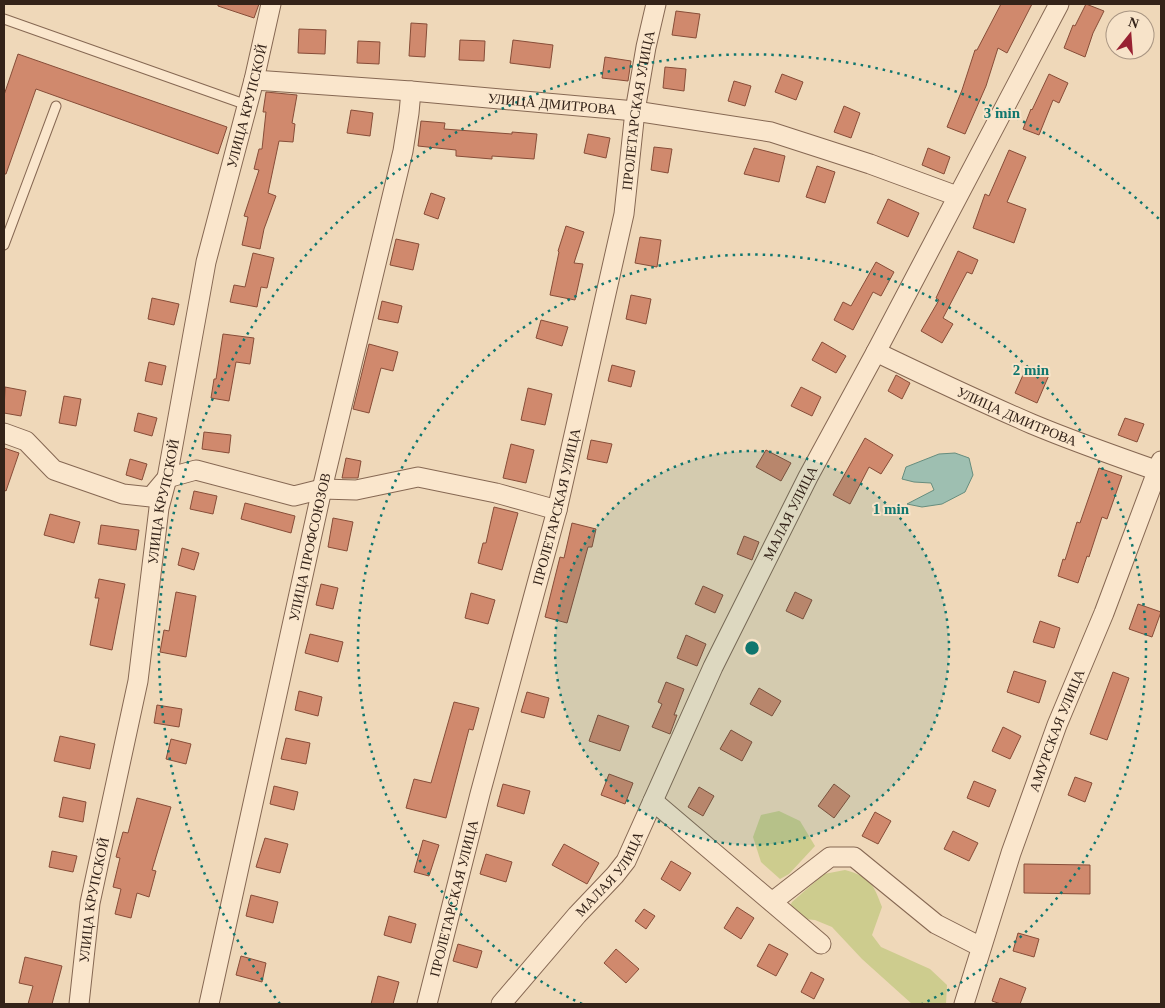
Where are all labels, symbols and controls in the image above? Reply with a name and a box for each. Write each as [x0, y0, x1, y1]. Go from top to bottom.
north arrow [1105, 10, 1155, 60]
text: N [1127, 14, 1141, 32]
street label: ПРОЛЕТАРСКАЯ УЛИЦА [620, 28, 658, 191]
street label: УЛИЦА КРУПСКОЙ [224, 42, 270, 169]
street label: УЛИЦА ДМИТРОВА [487, 91, 618, 117]
text: 3 min [984, 105, 1021, 121]
text: 2 min [1013, 362, 1050, 378]
street label: УЛИЦА ДМИТРОВА [954, 384, 1080, 449]
street label: ПРОЛЕТАРСКАЯ УЛИЦА [530, 426, 584, 587]
street label: УЛИЦА КРУПСКОЙ [145, 438, 182, 565]
street label: МАЛАЯ УЛИЦА [761, 463, 821, 563]
street label: УЛИЦА ПРОФСОЮЗОВ [286, 471, 334, 623]
text: 1 min [873, 501, 910, 517]
centre of rings [743, 639, 761, 657]
street label: АМУРСКАЯ УЛИЦА [1027, 666, 1088, 794]
street label: ПРОЛЕТАРСКАЯ УЛИЦА [427, 818, 481, 979]
street label: МАЛАЯ УЛИЦА [573, 828, 647, 920]
street label: УЛИЦА КРУПСКОЙ [77, 836, 112, 964]

